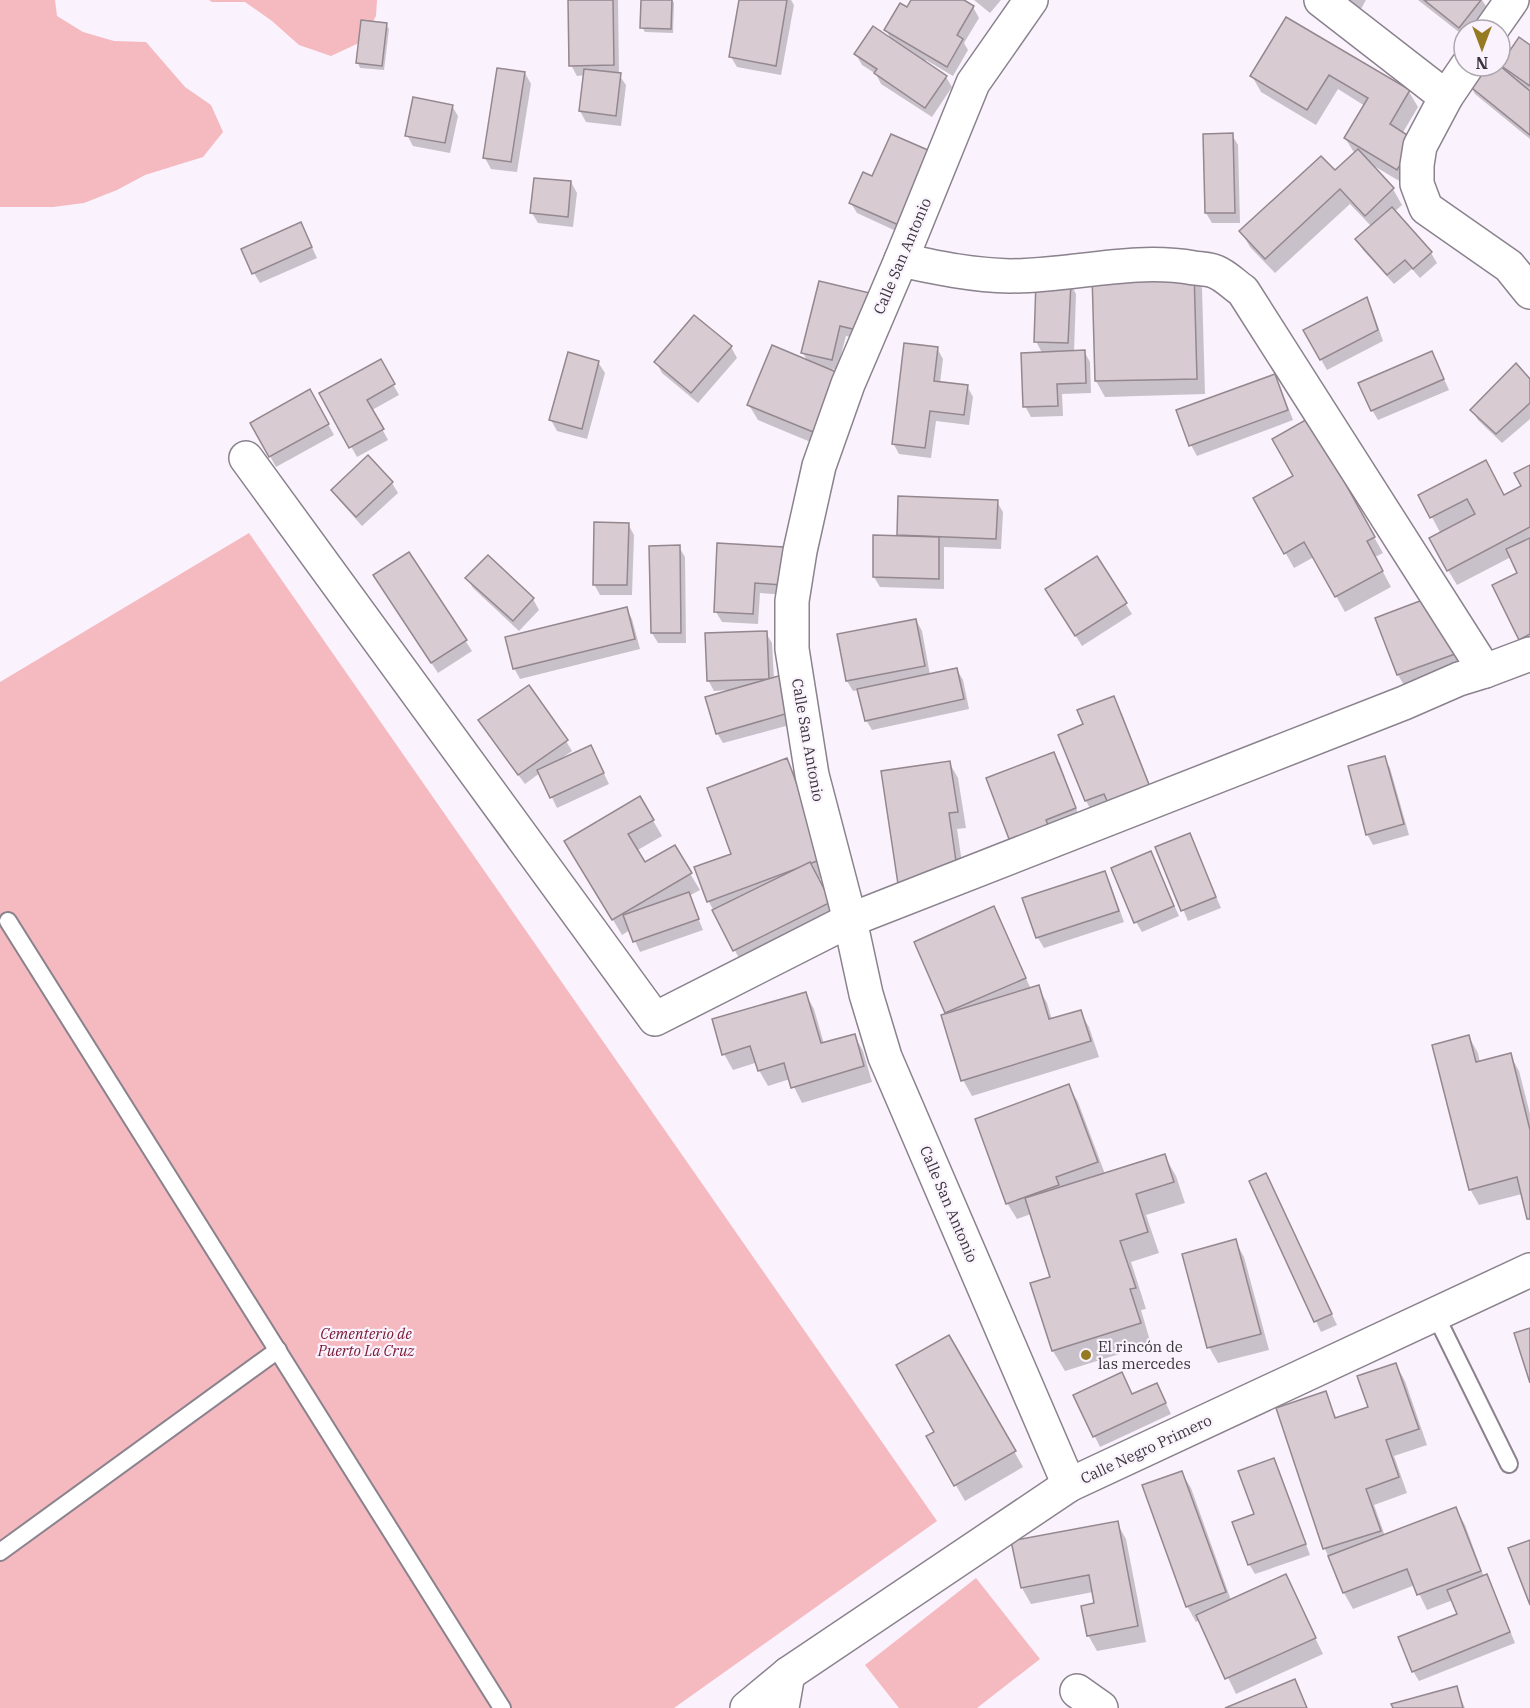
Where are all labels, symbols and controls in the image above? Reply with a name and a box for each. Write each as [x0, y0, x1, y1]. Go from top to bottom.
north arrow [1452, 18, 1512, 78]
text: N [1476, 53, 1488, 73]
street label: Calle San Antonio [869, 195, 935, 317]
street label: Calle San Antonio [788, 677, 828, 803]
street label: Calle San Antonio [916, 1143, 982, 1265]
park label: Cementerio de Puerto La Cruz [317, 1324, 414, 1360]
place label: El rincón de las mercedes [1098, 1337, 1191, 1373]
marker: El rincón de las mercedes [1079, 1348, 1093, 1362]
street label: Calle Negro Primero [1077, 1410, 1215, 1488]

